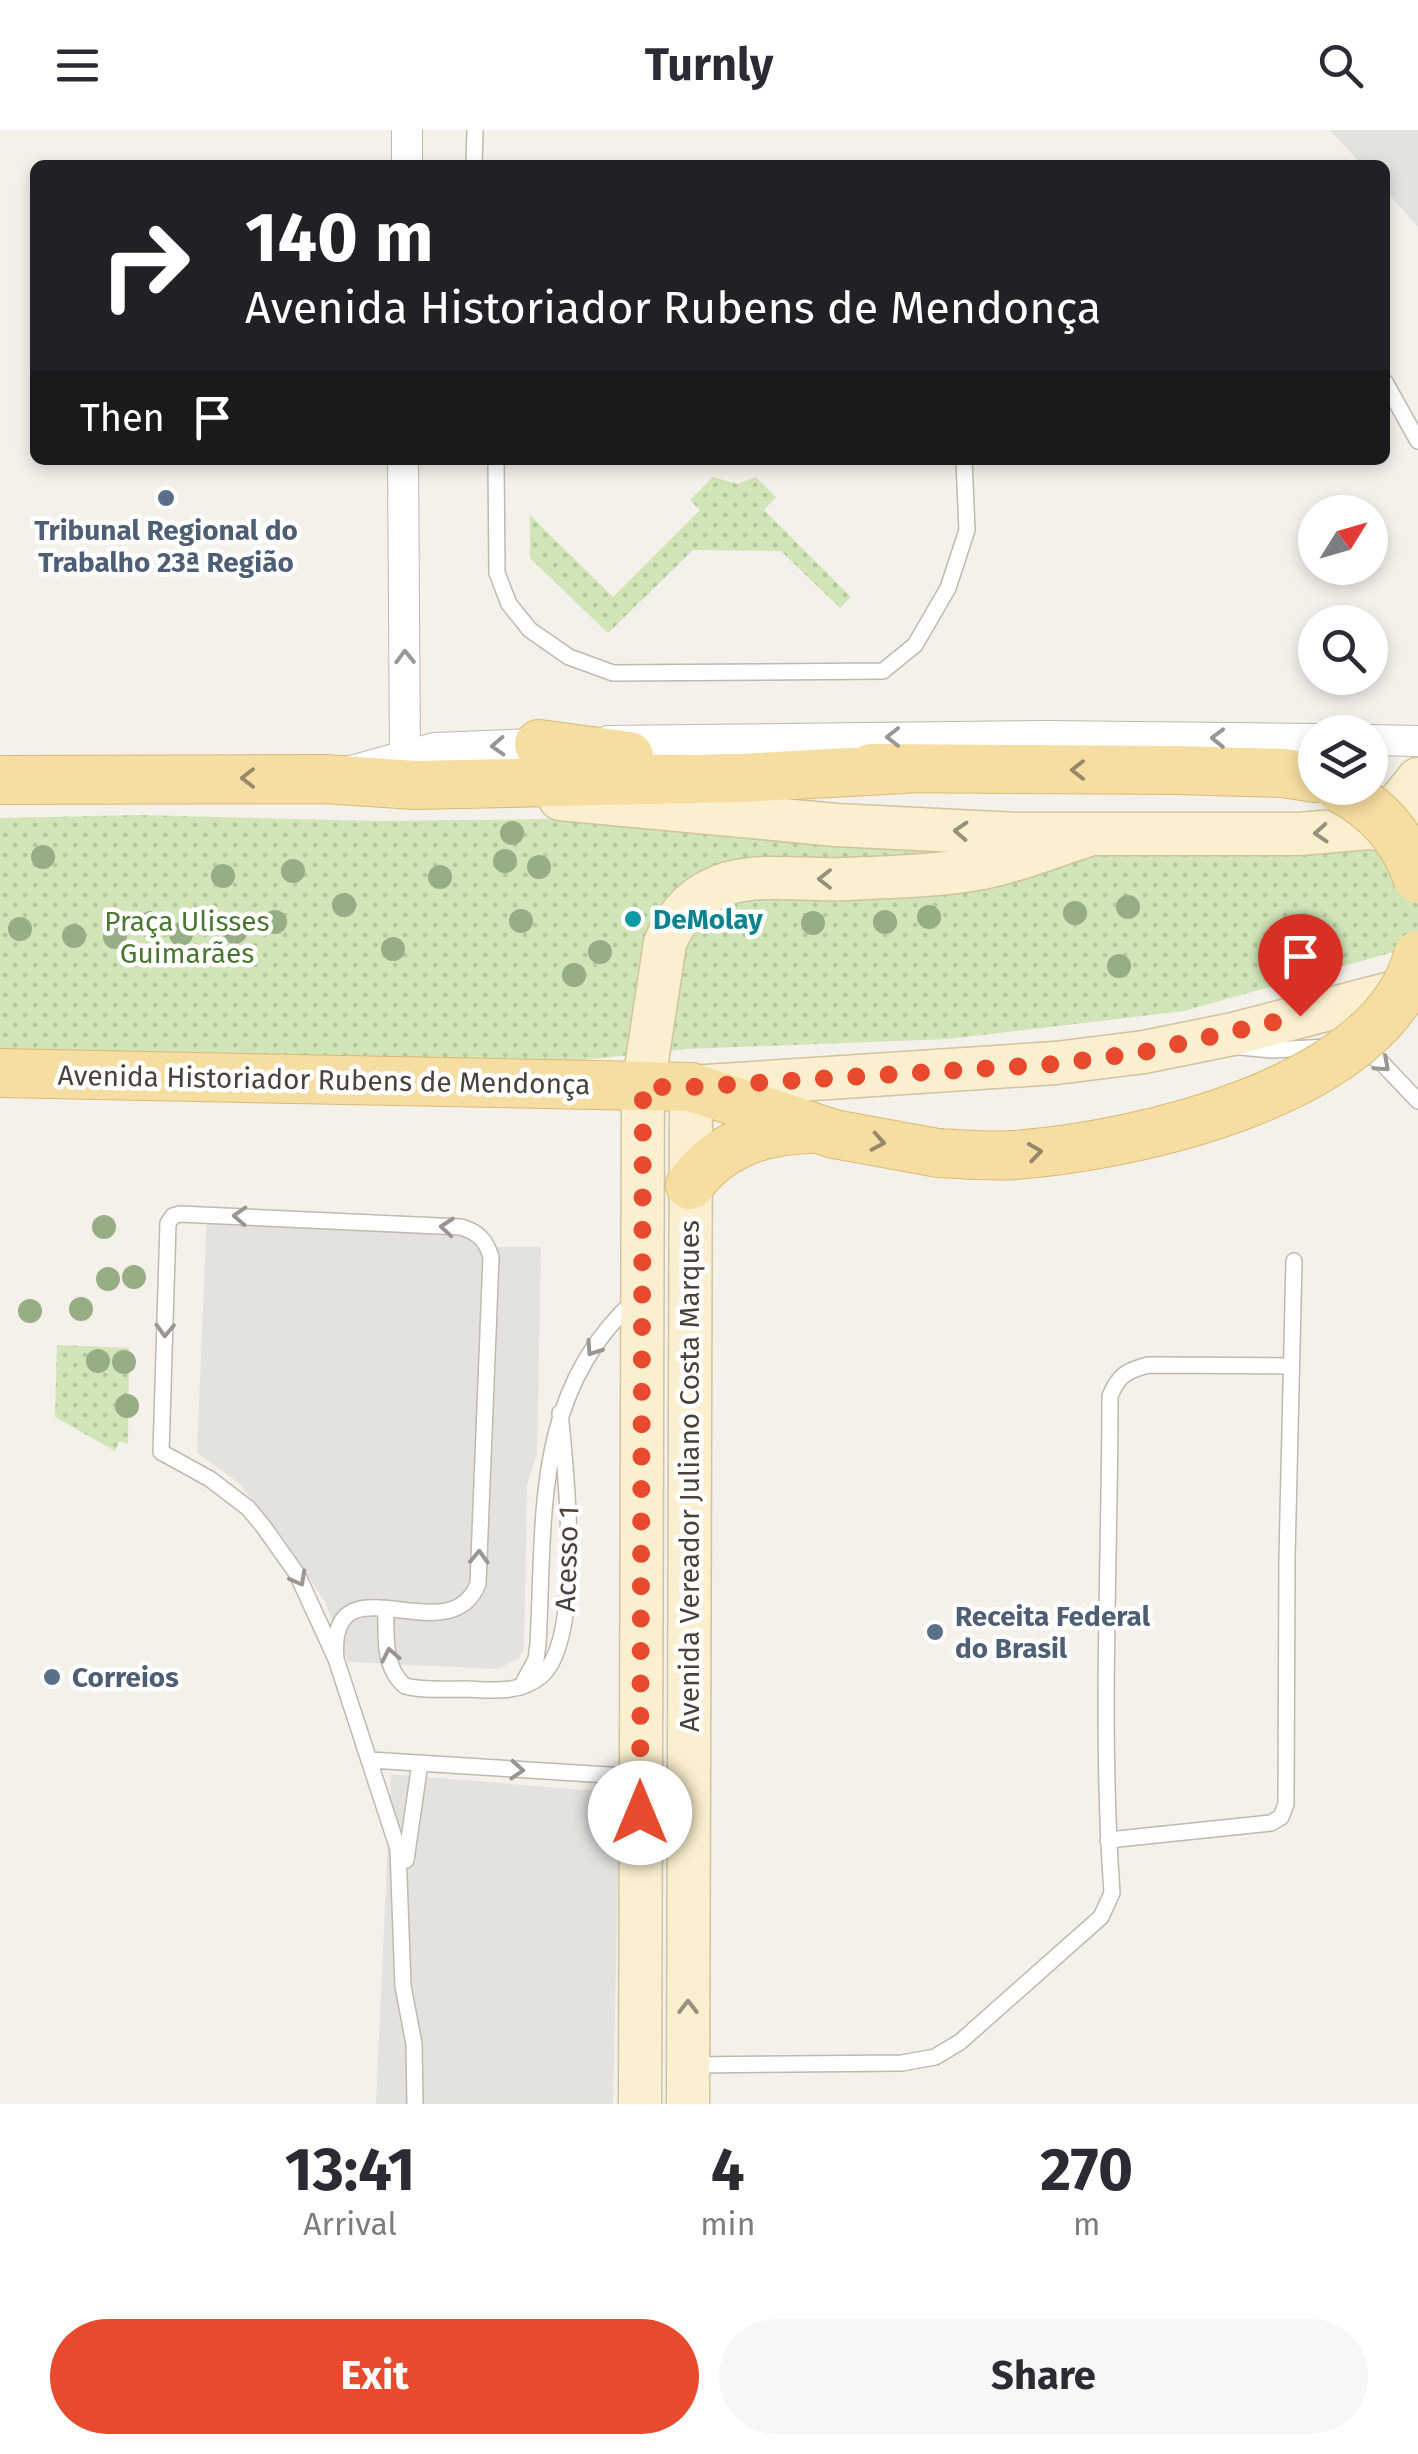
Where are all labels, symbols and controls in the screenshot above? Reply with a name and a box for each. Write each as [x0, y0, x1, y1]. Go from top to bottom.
icon: menu [50, 38, 105, 93]
text: Turnly [645, 38, 773, 92]
icon: search [1313, 38, 1368, 93]
text: 140 m [245, 196, 434, 280]
icon: right [80, 200, 210, 330]
text: Avenida Historiador Rubens de Mendonça [245, 281, 1101, 335]
icon: arrive [185, 390, 240, 445]
text: Then [80, 395, 165, 441]
marker: Tribunal Regional do Trabalho 23ª Região [155, 487, 177, 509]
north arrow [1298, 495, 1388, 585]
map controls [1298, 495, 1388, 805]
place label: Tribunal Regional do Trabalho 23ª Região [34, 514, 298, 579]
button: search [1298, 605, 1388, 695]
one-way arrow [395, 649, 416, 665]
button: layers [1298, 715, 1388, 805]
one-way arrow [884, 726, 900, 748]
one-way arrow [1209, 727, 1224, 749]
one-way arrow [489, 735, 505, 756]
one-way arrow [1069, 759, 1084, 781]
one-way arrow [239, 767, 254, 789]
one-way arrow [953, 821, 969, 842]
one-way arrow [1313, 821, 1329, 843]
one-way arrow [816, 868, 832, 890]
place label: DeMolay [653, 903, 763, 936]
park label: Praça Ulisses Guimarães [104, 905, 270, 970]
marker: DeMolay [622, 908, 644, 930]
pin [1258, 914, 1343, 1017]
icon: arrive [1273, 929, 1328, 984]
one-way arrow [1371, 1053, 1390, 1071]
street label: Avenida Historiador Rubens de Mendonça [57, 1059, 591, 1101]
one-way arrow [869, 1131, 886, 1152]
one-way arrow [1027, 1143, 1044, 1164]
one-way arrow [231, 1206, 247, 1227]
one-way arrow [439, 1216, 455, 1238]
street label: Avenida Vereador Juliano Costa Marques [673, 1220, 706, 1732]
one-way arrow [155, 1322, 176, 1338]
one-way arrow [587, 1338, 605, 1357]
street label: Acesso 1 [549, 1506, 585, 1612]
one-way arrow [468, 1549, 489, 1564]
one-way arrow [287, 1569, 306, 1587]
place label: Receita Federal do Brasil [955, 1600, 1151, 1665]
marker: Receita Federal do Brasil [924, 1621, 946, 1643]
one-way arrow [380, 1647, 401, 1664]
place label: Correios [72, 1661, 179, 1694]
marker: Correios [41, 1666, 63, 1688]
one-way arrow [509, 1759, 525, 1780]
position arrow [588, 1761, 692, 1865]
one-way arrow [677, 1998, 699, 2014]
text: 13:41 [285, 2134, 415, 2206]
text: 4 [711, 2134, 745, 2206]
text: 270 [1040, 2134, 1133, 2206]
text: Arrival [303, 2205, 397, 2243]
text: min [700, 2205, 755, 2243]
text: m [1073, 2205, 1100, 2243]
button: Exit [50, 2319, 699, 2434]
button: Share [719, 2319, 1368, 2434]

